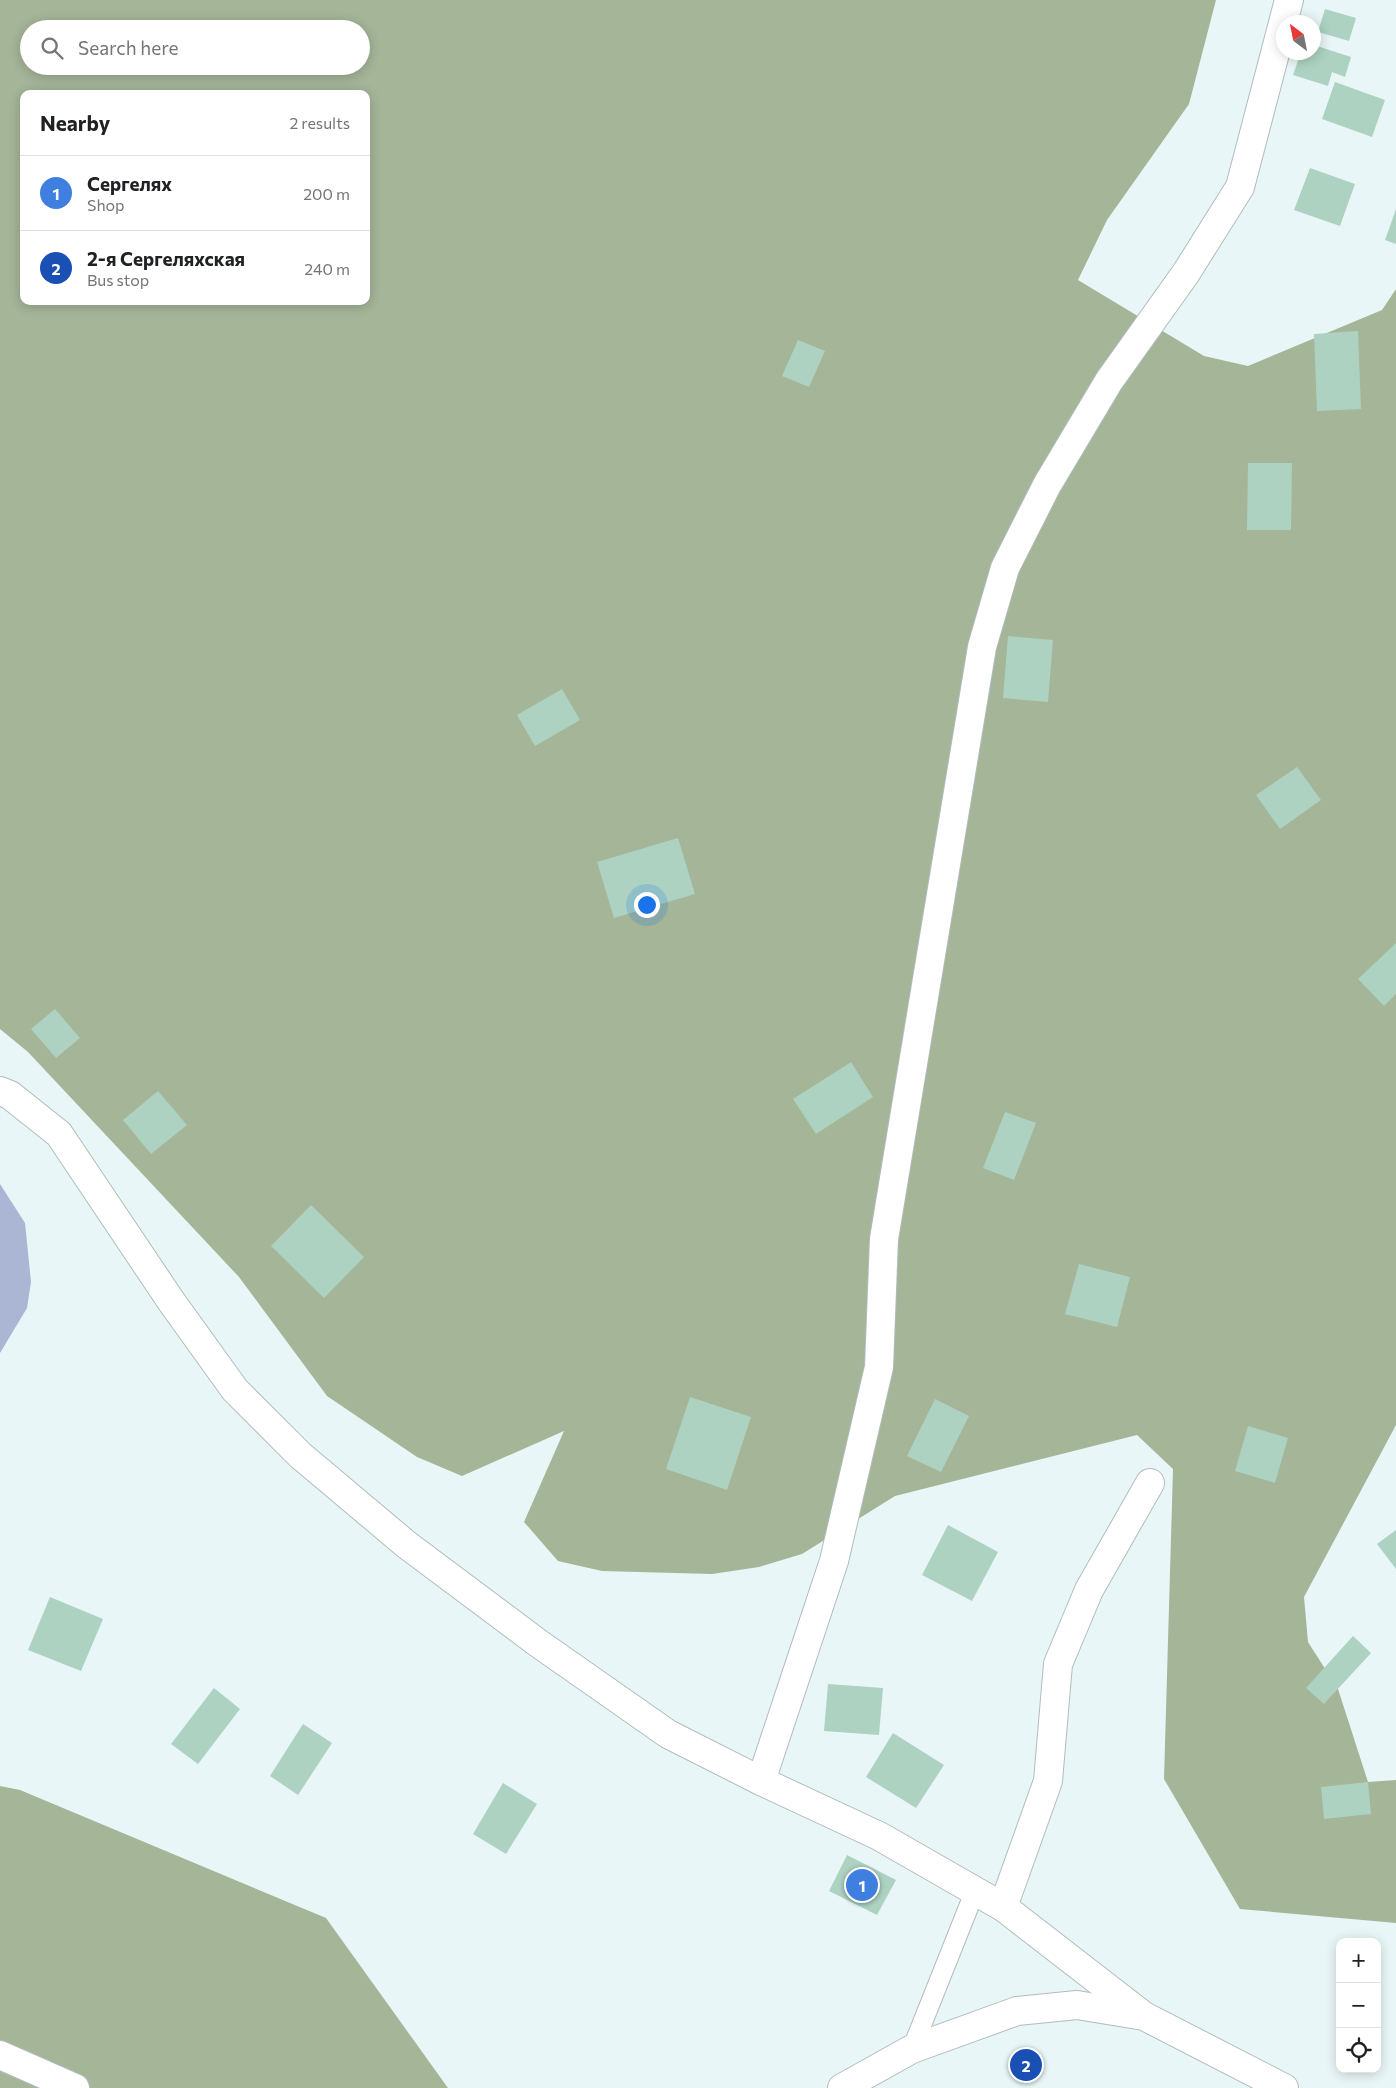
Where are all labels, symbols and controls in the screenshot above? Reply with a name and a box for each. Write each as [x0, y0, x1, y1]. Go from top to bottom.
north arrow [1276, 15, 1321, 60]
search box [20, 20, 370, 75]
icon: search [38, 34, 66, 62]
text: Search here [78, 36, 178, 59]
text: Nearby [40, 110, 110, 135]
text: 2 results [289, 113, 350, 132]
text: Сергелях [87, 172, 172, 195]
text: 1 [52, 184, 60, 203]
text: 200 m [303, 184, 350, 203]
text: Shop [87, 195, 125, 214]
text: 2-я Сергеляхская [87, 247, 245, 270]
text: 2 [51, 259, 61, 278]
text: 240 m [304, 259, 350, 278]
text: Bus stop [87, 270, 149, 289]
your location [634, 892, 660, 918]
pin: 1 [846, 1866, 878, 1904]
map controls [1336, 1938, 1381, 2073]
button: + [1336, 1938, 1381, 1983]
button: − [1336, 1983, 1381, 2028]
button: locate [1336, 2028, 1381, 2073]
pin: 2 [1010, 2046, 1042, 2084]

